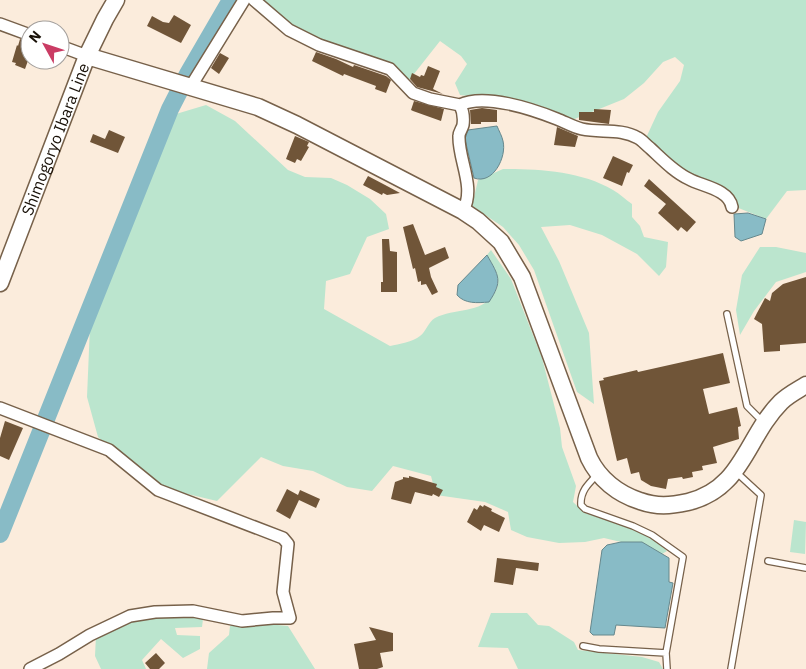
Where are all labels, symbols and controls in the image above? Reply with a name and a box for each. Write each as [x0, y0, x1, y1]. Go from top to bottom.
north arrow [20, 20, 70, 70]
text: N [25, 27, 45, 46]
street label: Shimogoryo Ibara Line [17, 60, 93, 218]

